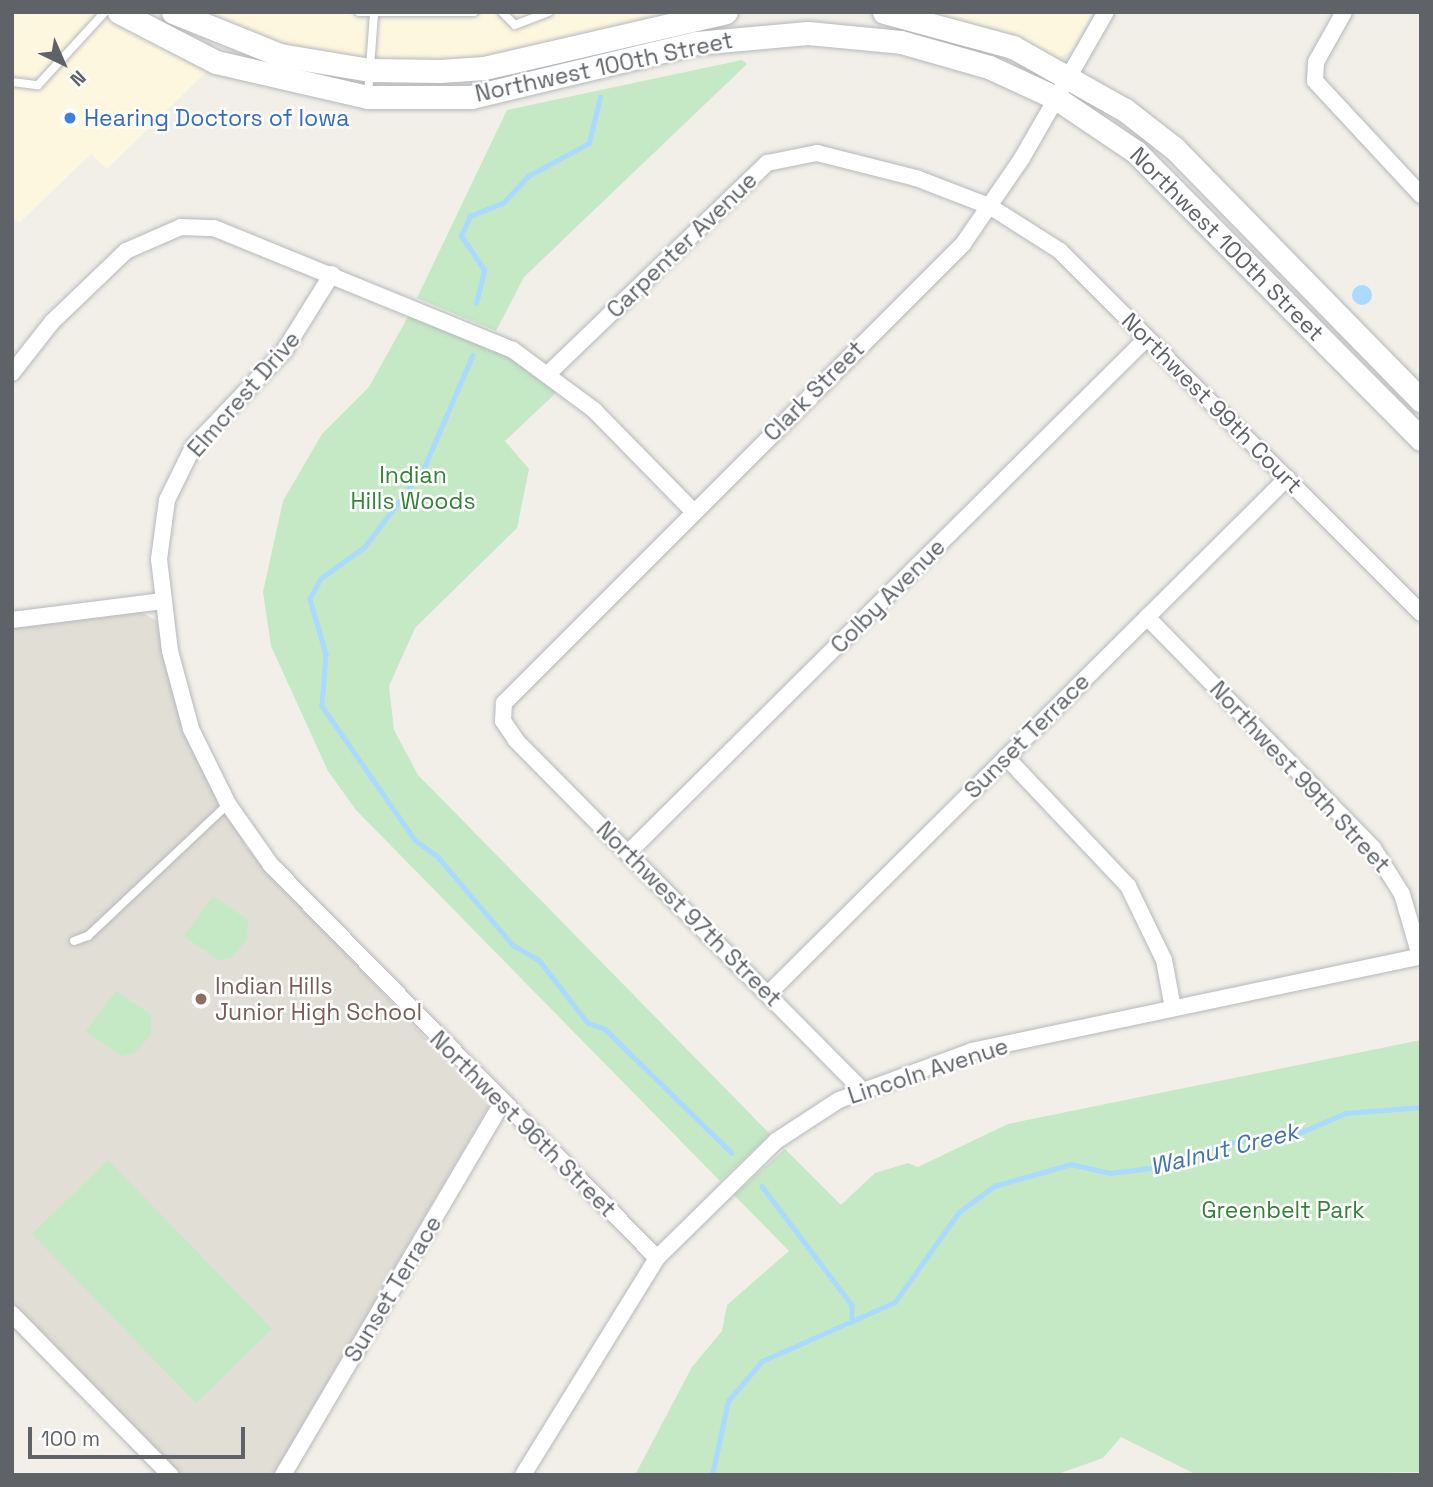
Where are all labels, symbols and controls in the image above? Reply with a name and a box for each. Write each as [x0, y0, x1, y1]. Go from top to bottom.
street label: Northwest 100th Street [473, 26, 735, 108]
north arrow [28, 28, 98, 98]
text: N [65, 65, 91, 92]
place label: Hearing Doctors of Iowa [84, 104, 350, 132]
marker: Hearing Doctors of Iowa [62, 110, 78, 126]
street label: Northwest 100th Street [1124, 141, 1330, 347]
street label: Carpenter Avenue [601, 166, 763, 324]
street label: Northwest 99th Court [1116, 307, 1308, 499]
street label: Elmcrest Drive [182, 326, 306, 462]
street label: Clark Street [758, 335, 870, 447]
park label: Indian Hills Woods [350, 461, 476, 515]
street label: Colby Avenue [825, 533, 951, 659]
street label: Sunset Terrace [959, 668, 1095, 804]
street label: Northwest 99th Street [1204, 675, 1396, 879]
street label: Northwest 97th Street [591, 816, 787, 1012]
place label: Indian Hills Junior High School [215, 972, 422, 1026]
marker: Indian Hills Junior High School [193, 991, 209, 1007]
street label: Northwest 96th Street [424, 1025, 622, 1223]
street label: Lincoln Avenue [844, 1032, 1012, 1110]
water label: Walnut Creek [1147, 1117, 1301, 1181]
park label: Greenbelt Park [1201, 1196, 1365, 1224]
street label: Sunset Terrace [338, 1211, 448, 1367]
scale bar [32, 1414, 248, 1458]
text: 100 m [41, 1425, 100, 1452]

